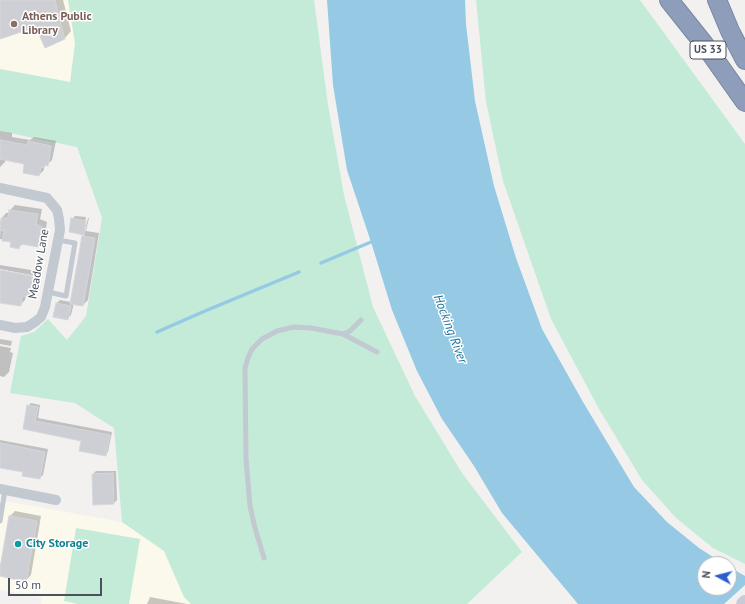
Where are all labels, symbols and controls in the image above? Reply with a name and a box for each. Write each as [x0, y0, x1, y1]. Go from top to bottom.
place label: Athens Public Library [22, 10, 92, 38]
marker: Athens Public Library [9, 19, 19, 29]
road number: US 33 [690, 41, 726, 59]
street label: Meadow Lane [26, 228, 52, 300]
water label: Hocking River [430, 292, 470, 366]
place label: City Storage [26, 537, 88, 551]
marker: City Storage [13, 539, 23, 549]
north arrow [697, 556, 737, 596]
scale bar [10, 570, 104, 596]
text: N [699, 570, 713, 579]
text: 50 m [15, 577, 41, 592]

